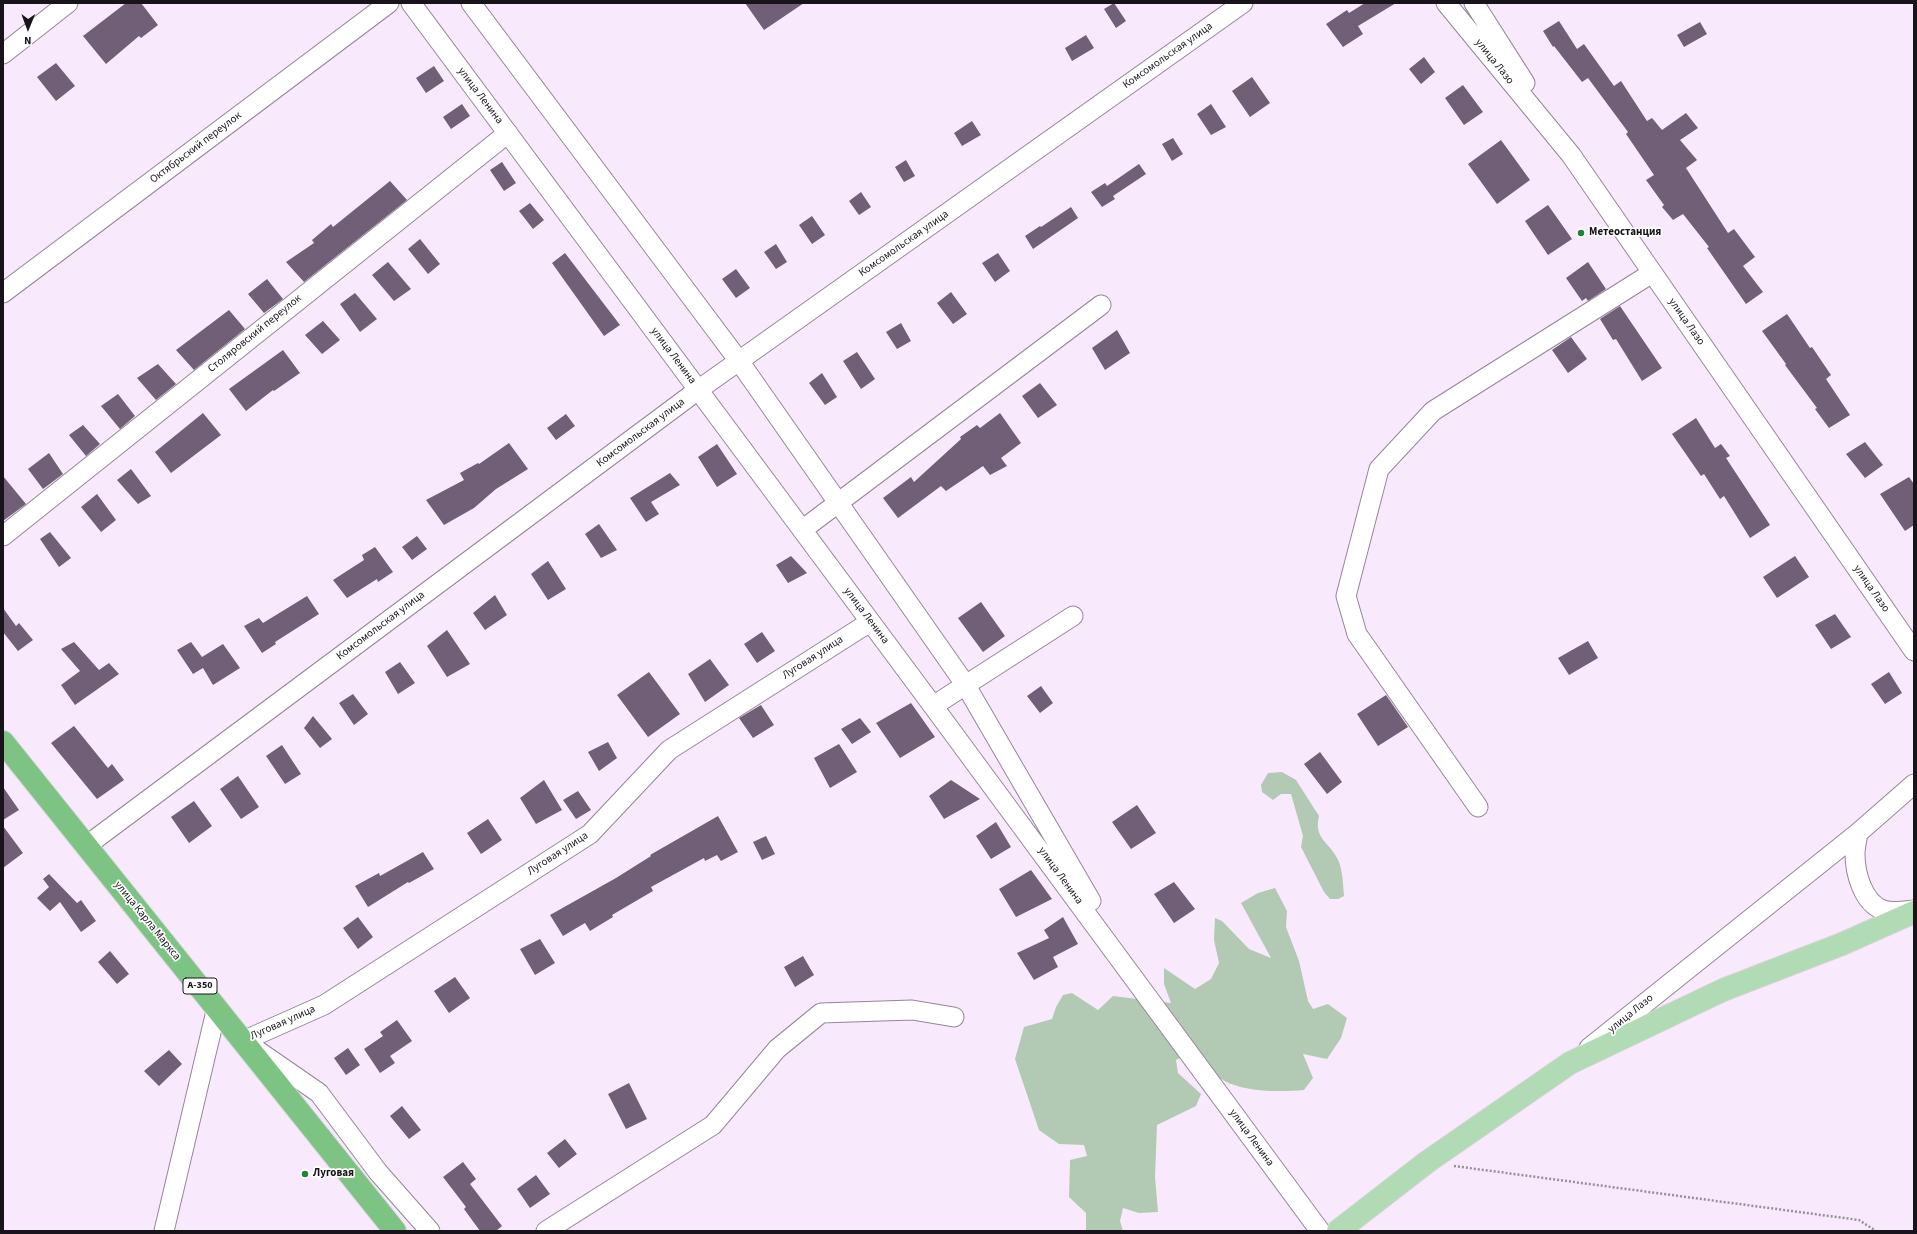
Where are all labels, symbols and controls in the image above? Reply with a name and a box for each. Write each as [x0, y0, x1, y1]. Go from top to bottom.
north arrow [8, 8, 48, 48]
street label: Комсомольская улица [1121, 20, 1215, 92]
text: N [24, 33, 32, 48]
street label: улица Лазо [1472, 37, 1516, 87]
street label: улица Ленина [454, 65, 506, 127]
street label: Октябрьский переулок [148, 109, 244, 187]
street label: Комсомольская улица [857, 208, 951, 280]
place label: Метеостанция [1589, 226, 1661, 240]
marker: Метеостанция [1576, 228, 1586, 238]
street label: Столяровский переулок [206, 292, 304, 376]
street label: улица Лазо [1665, 296, 1707, 348]
street label: улица Ленина [647, 325, 699, 387]
street label: Комсомольская улица [594, 396, 688, 470]
street label: улица Лазо [1850, 563, 1892, 615]
street label: улица Ленина [840, 585, 892, 647]
street label: Комсомольская улица [334, 589, 428, 663]
street label: Луговая улица [780, 633, 846, 683]
street label: Луговая улица [525, 829, 591, 879]
street label: улица Ленина [1035, 845, 1085, 907]
street label: улица Карла Маркса [111, 879, 183, 963]
road number: А-350 [183, 978, 217, 994]
street label: улица Лазо [1606, 992, 1656, 1036]
street label: Луговая улица [248, 1003, 318, 1043]
street label: улица Ленина [1226, 1107, 1276, 1169]
place label: Луговая [313, 1167, 354, 1181]
marker: Луговая [300, 1169, 310, 1179]

